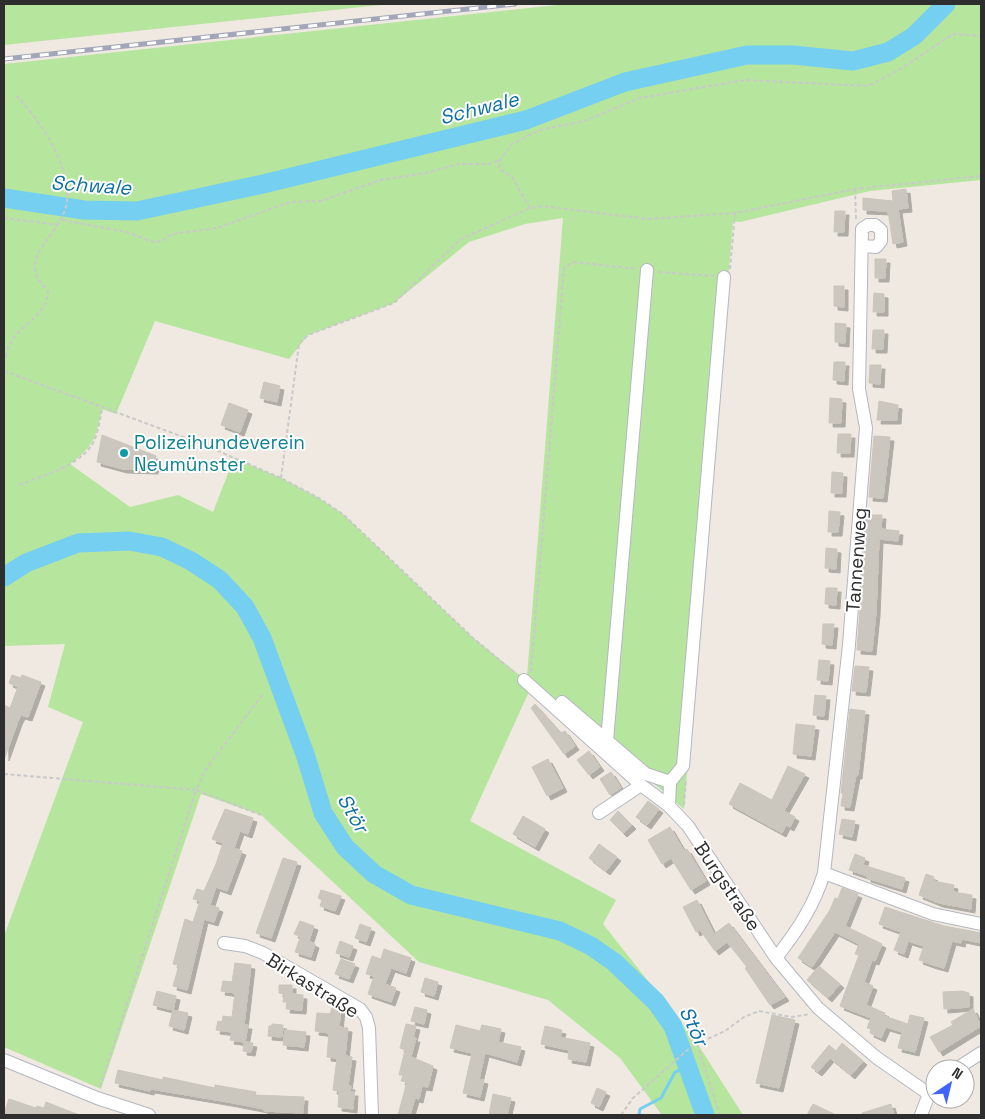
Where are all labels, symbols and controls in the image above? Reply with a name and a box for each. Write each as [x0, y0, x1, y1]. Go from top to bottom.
water label: Schwale [437, 85, 522, 130]
water label: Schwale [50, 169, 133, 201]
place label: Polizeihundeverein Neumünster [134, 430, 305, 477]
marker: Polizeihundeverein Neumünster [118, 447, 130, 459]
street label: Tannenweg [840, 507, 873, 613]
water label: Stör [331, 789, 376, 839]
street label: Burgstraße [689, 837, 767, 936]
street label: Birkastraße [262, 947, 364, 1024]
water label: Stör [674, 1002, 715, 1052]
north arrow [925, 1059, 975, 1109]
text: N [948, 1063, 966, 1083]

